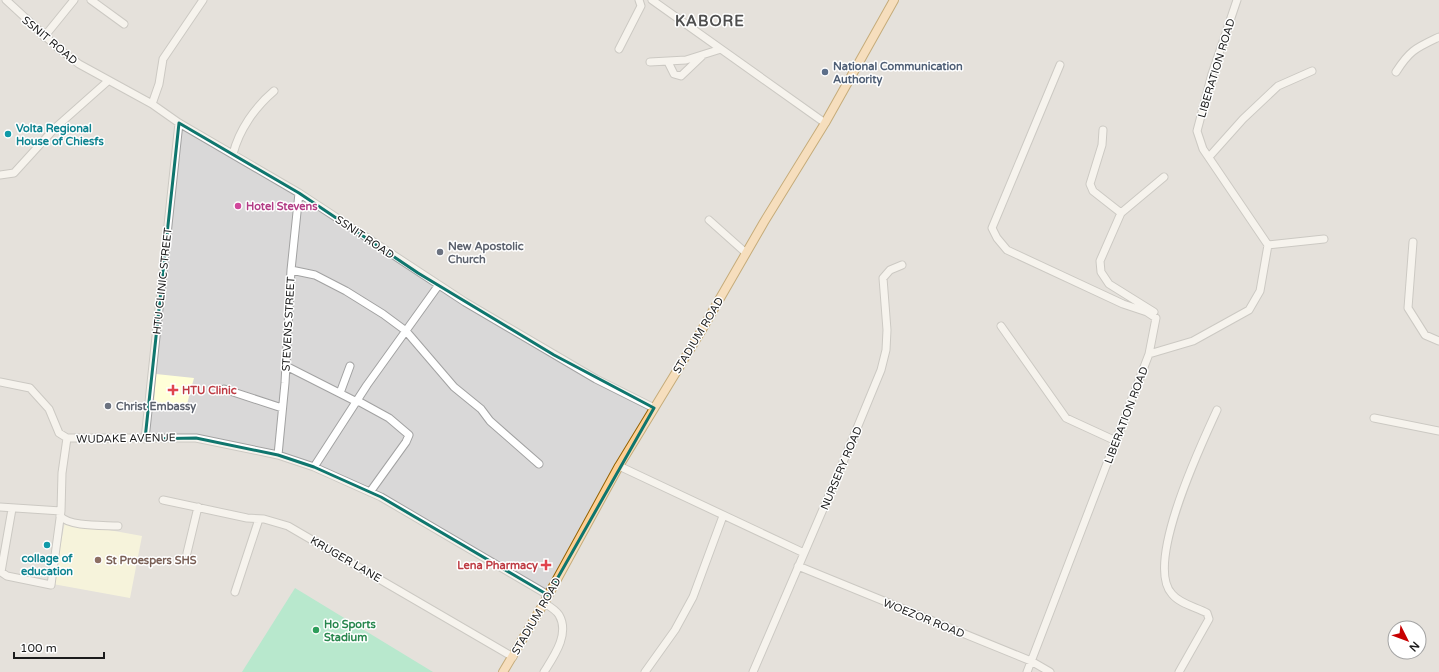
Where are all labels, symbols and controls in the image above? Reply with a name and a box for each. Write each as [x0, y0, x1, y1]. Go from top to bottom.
district label: KABORE [675, 12, 745, 30]
street label: SSNIT ROAD [19, 13, 80, 67]
street label: LIBERATION ROAD [1195, 17, 1238, 119]
place label: National Communication Authority [833, 60, 963, 87]
marker: National Communication Authority [820, 67, 830, 77]
place label: Volta Regional House of Chiesfs [16, 122, 104, 148]
marker: Volta Regional House of Chiesfs [3, 129, 13, 139]
place label: Hotel Stevens [246, 200, 318, 213]
marker: Hotel Stevens [233, 201, 243, 211]
street label: SSNIT ROAD [333, 213, 397, 262]
street label: HTU CLINIC STREET [150, 227, 175, 335]
place label: New Apostolic Church [448, 240, 524, 266]
marker: New Apostolic Church [435, 247, 445, 257]
street label: STEVENS STREET [280, 276, 297, 372]
street label: STADIUM ROAD [670, 295, 726, 376]
street label: LIBERATION ROAD [1102, 365, 1151, 466]
marker: HTU Clinic [167, 384, 179, 396]
place label: HTU Clinic [182, 384, 237, 397]
place label: Christ Embassy [116, 400, 196, 414]
marker: Christ Embassy [103, 401, 113, 411]
street label: NURSERY ROAD [818, 424, 865, 512]
street label: WUDAKE AVENUE [76, 431, 176, 446]
street label: KRUGER LANE [308, 534, 384, 585]
marker: collage of education [42, 540, 52, 550]
place label: collage of education [21, 552, 73, 578]
place label: St Proespers SHS [106, 554, 197, 568]
marker: St Proespers SHS [93, 555, 103, 565]
place label: Lena Pharmacy [457, 559, 538, 573]
marker: Lena Pharmacy [541, 560, 551, 570]
street label: STADIUM ROAD [509, 575, 564, 657]
street label: WOEZOR ROAD [881, 596, 966, 641]
place label: Ho Sports Stadium [324, 618, 376, 644]
north arrow [1387, 620, 1427, 660]
marker: Ho Sports Stadium [311, 625, 321, 635]
scale bar [14, 634, 104, 660]
text: N [1406, 639, 1422, 654]
text: 100 m [20, 641, 57, 655]

